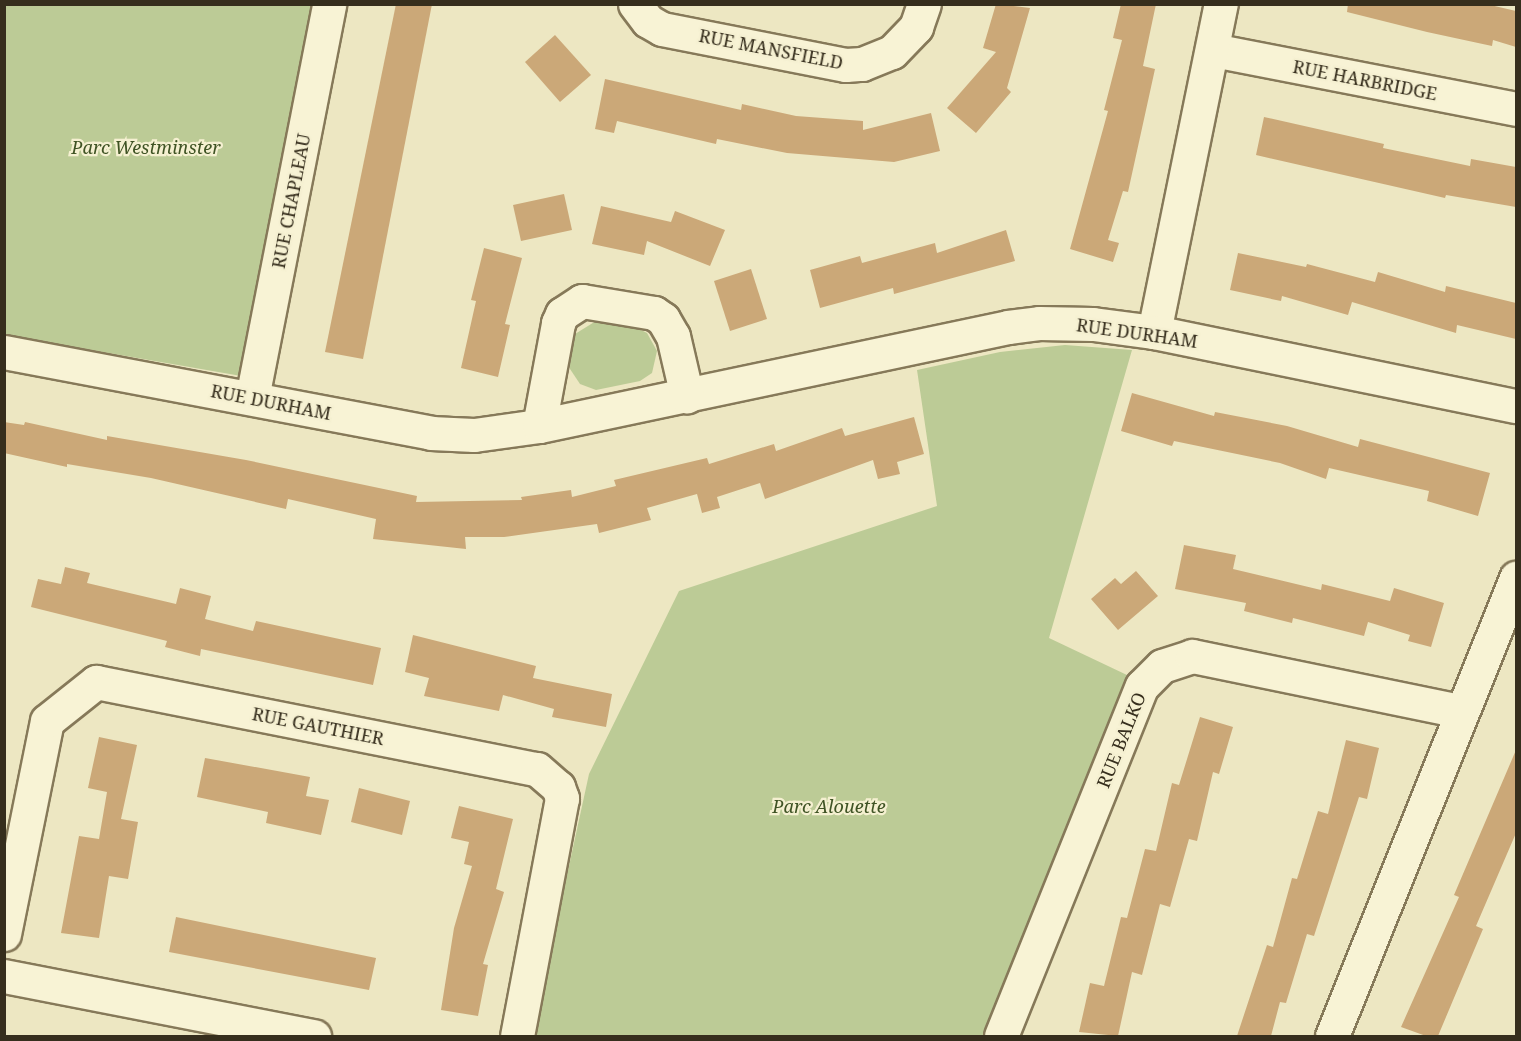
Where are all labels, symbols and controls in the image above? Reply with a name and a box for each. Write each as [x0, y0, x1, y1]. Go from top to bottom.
street label: RUE MANSFIELD [697, 24, 845, 74]
street label: RUE HARBRIDGE [1291, 55, 1439, 105]
street label: RUE CHAPLEAU [267, 132, 315, 270]
park label: Parc Westminster [71, 136, 221, 158]
street label: RUE DURHAM [1075, 314, 1199, 352]
street label: RUE DURHAM [209, 380, 333, 424]
street label: RUE BALKO [1092, 689, 1150, 791]
street label: RUE GAUTHIER [250, 703, 386, 749]
park label: Parc Alouette [772, 795, 886, 817]

